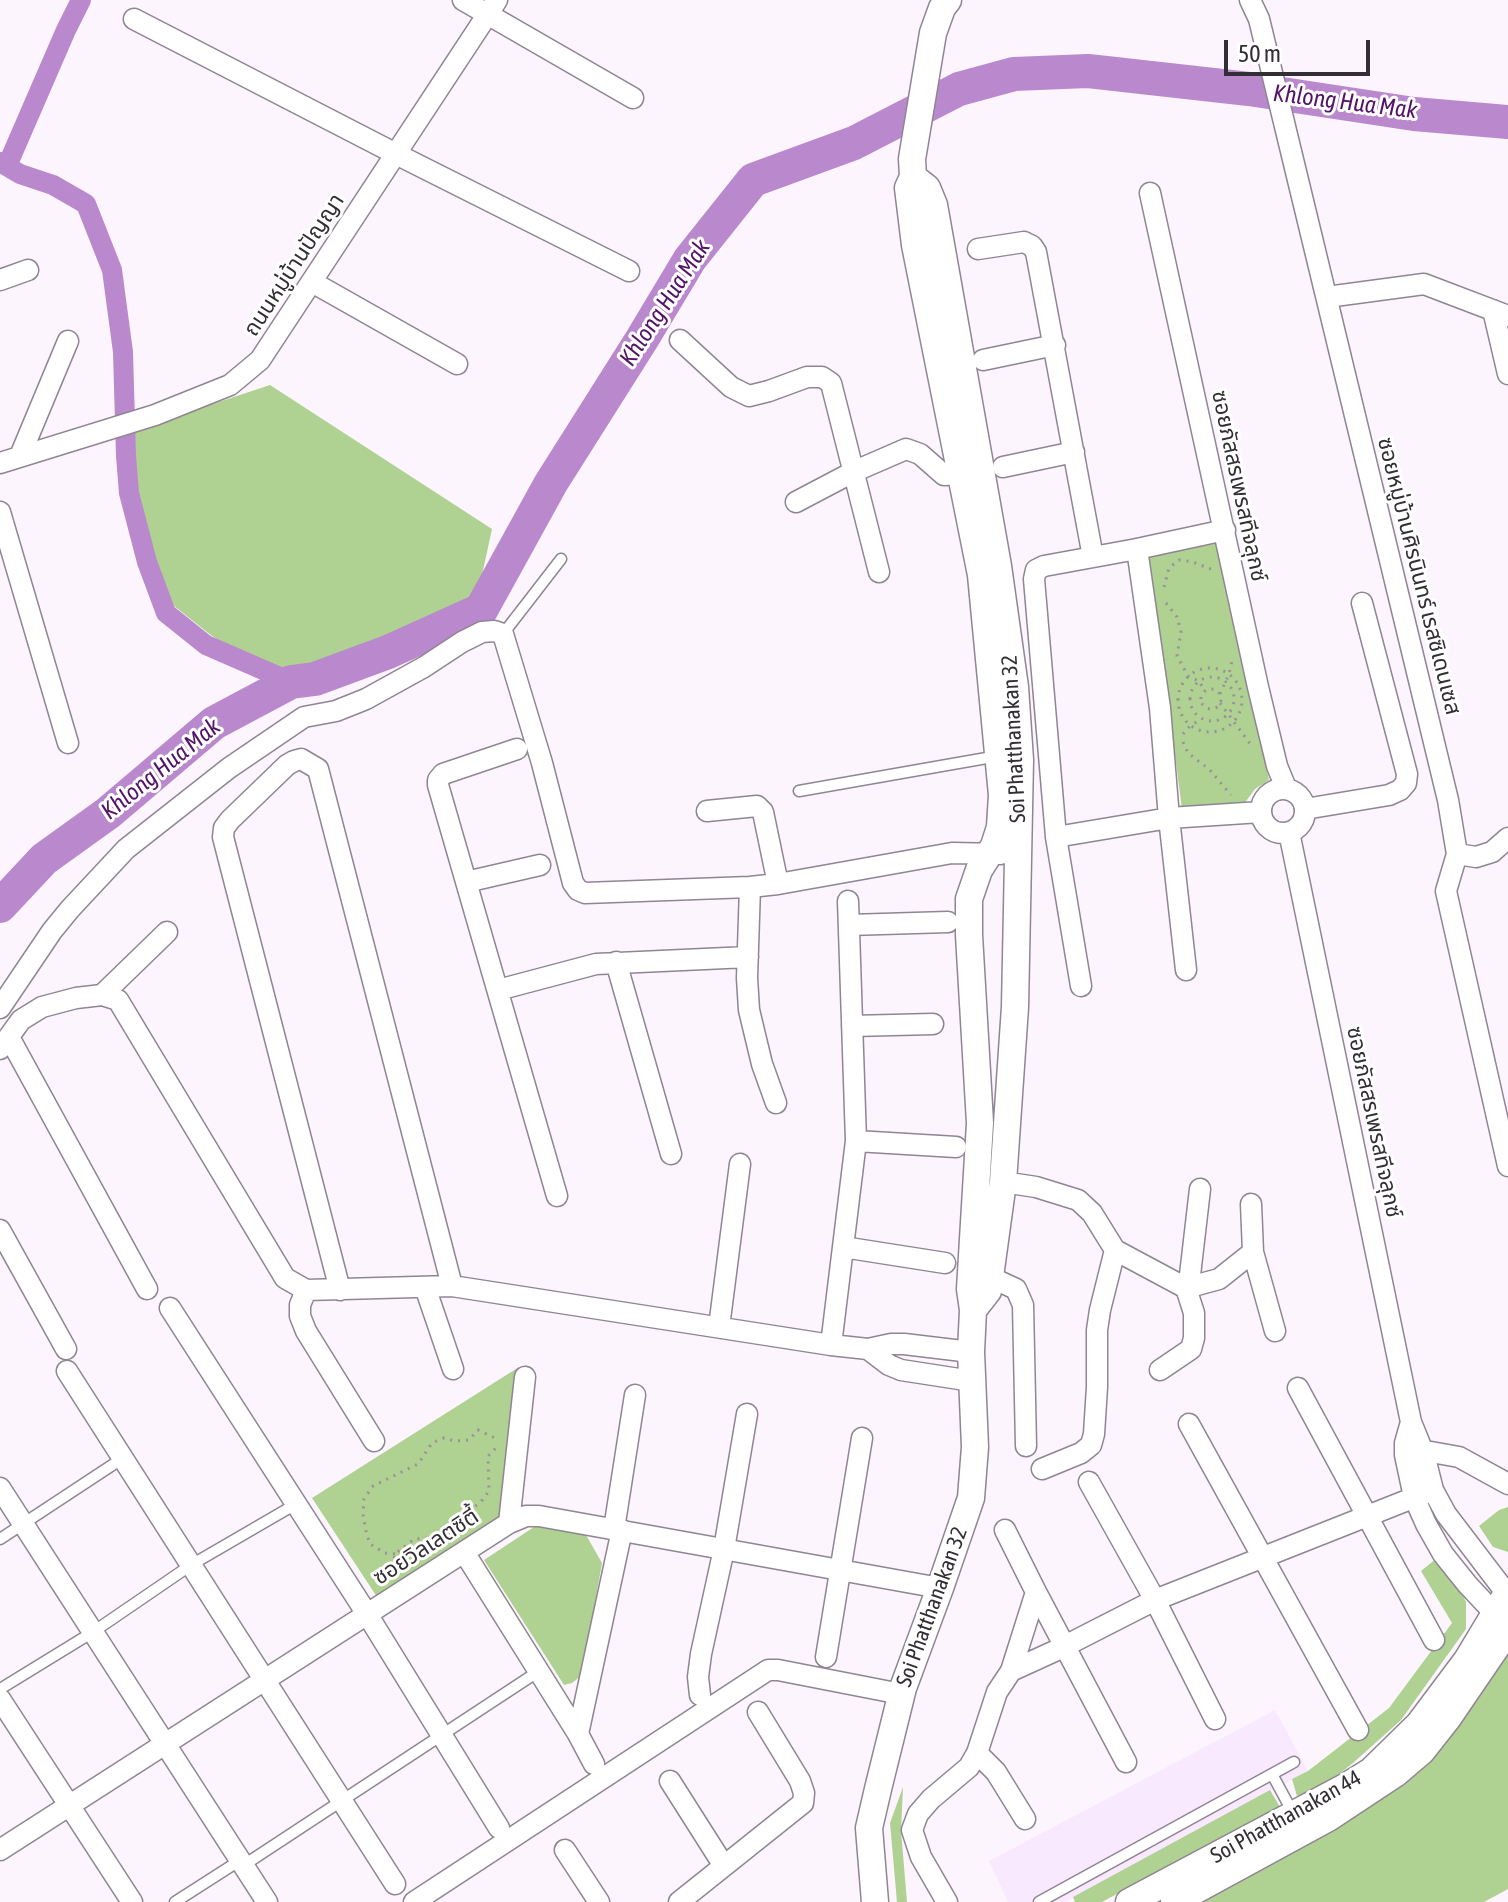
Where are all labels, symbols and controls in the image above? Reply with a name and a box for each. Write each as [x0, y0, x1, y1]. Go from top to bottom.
scale bar [1228, 24, 1374, 74]
text: 50 m [1238, 40, 1281, 67]
water label: Khlong Hua Mak [1271, 79, 1419, 125]
street label: ถนนหมู่บ้านปัญญา [238, 189, 350, 341]
water label: Khlong Hua Mak [614, 234, 716, 372]
street label: ซอยภัสสรเพรสทีจลุกซ์ [1206, 388, 1272, 584]
street label: ซอยหมู่บ้านศิรนินทร์ เรสซิเดนเซส [1372, 435, 1466, 717]
street label: Soi Phatthanakan 32 [996, 654, 1032, 824]
water label: Khlong Hua Mak [96, 712, 226, 826]
street label: ซอยภัสสรเพรสทีจลุกซ์ [1341, 1024, 1407, 1220]
street label: ซอยวิลเลตซิตี้ [368, 1503, 484, 1591]
street label: Soi Phatthanakan 32 [891, 1524, 973, 1690]
street label: Soi Phatthanakan 44 [1206, 1765, 1366, 1869]

